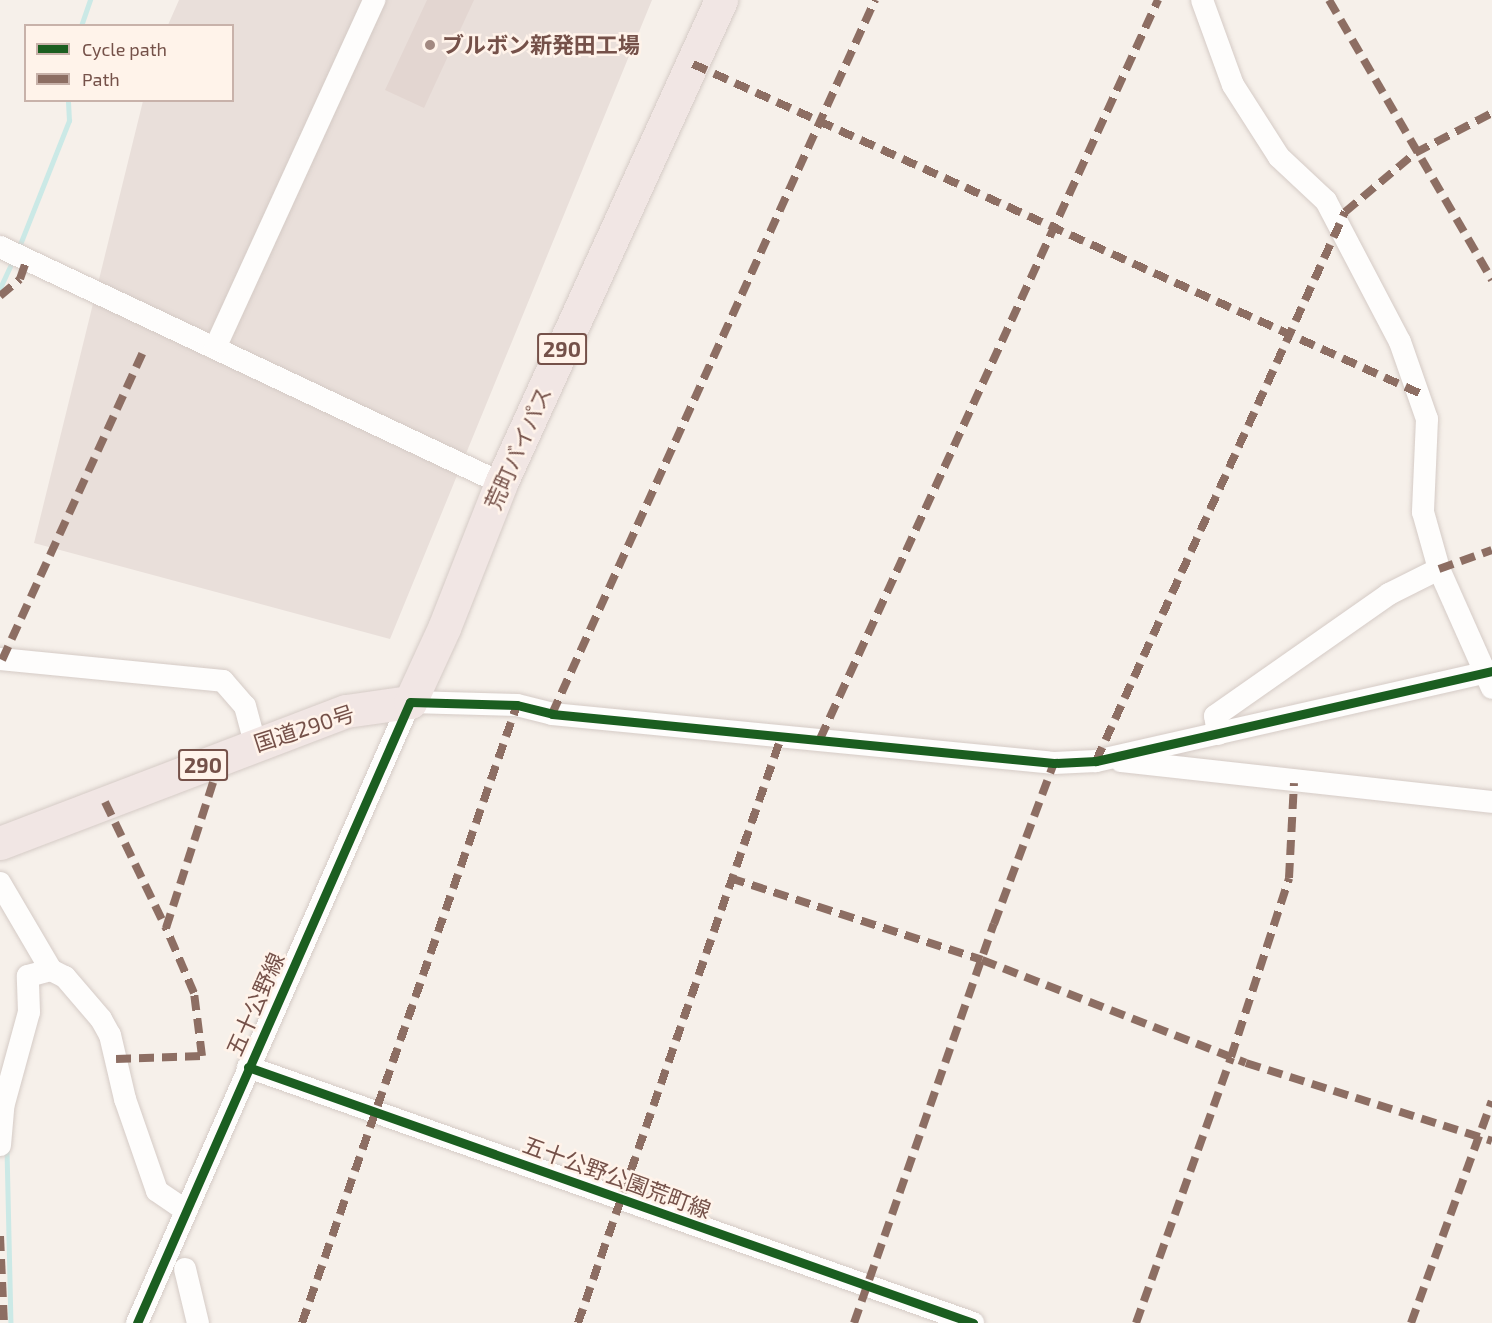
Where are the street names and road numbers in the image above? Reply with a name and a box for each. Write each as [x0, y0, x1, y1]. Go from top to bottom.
road number: 290 [536, 331, 588, 367]
street label: 荒町バイパス [479, 382, 557, 514]
street label: 国道290号 [250, 699, 358, 757]
road number: 290 [178, 747, 228, 783]
street label: 五十公野線 [221, 948, 289, 1060]
street label: 五十公野公園荒町線 [519, 1131, 715, 1223]

